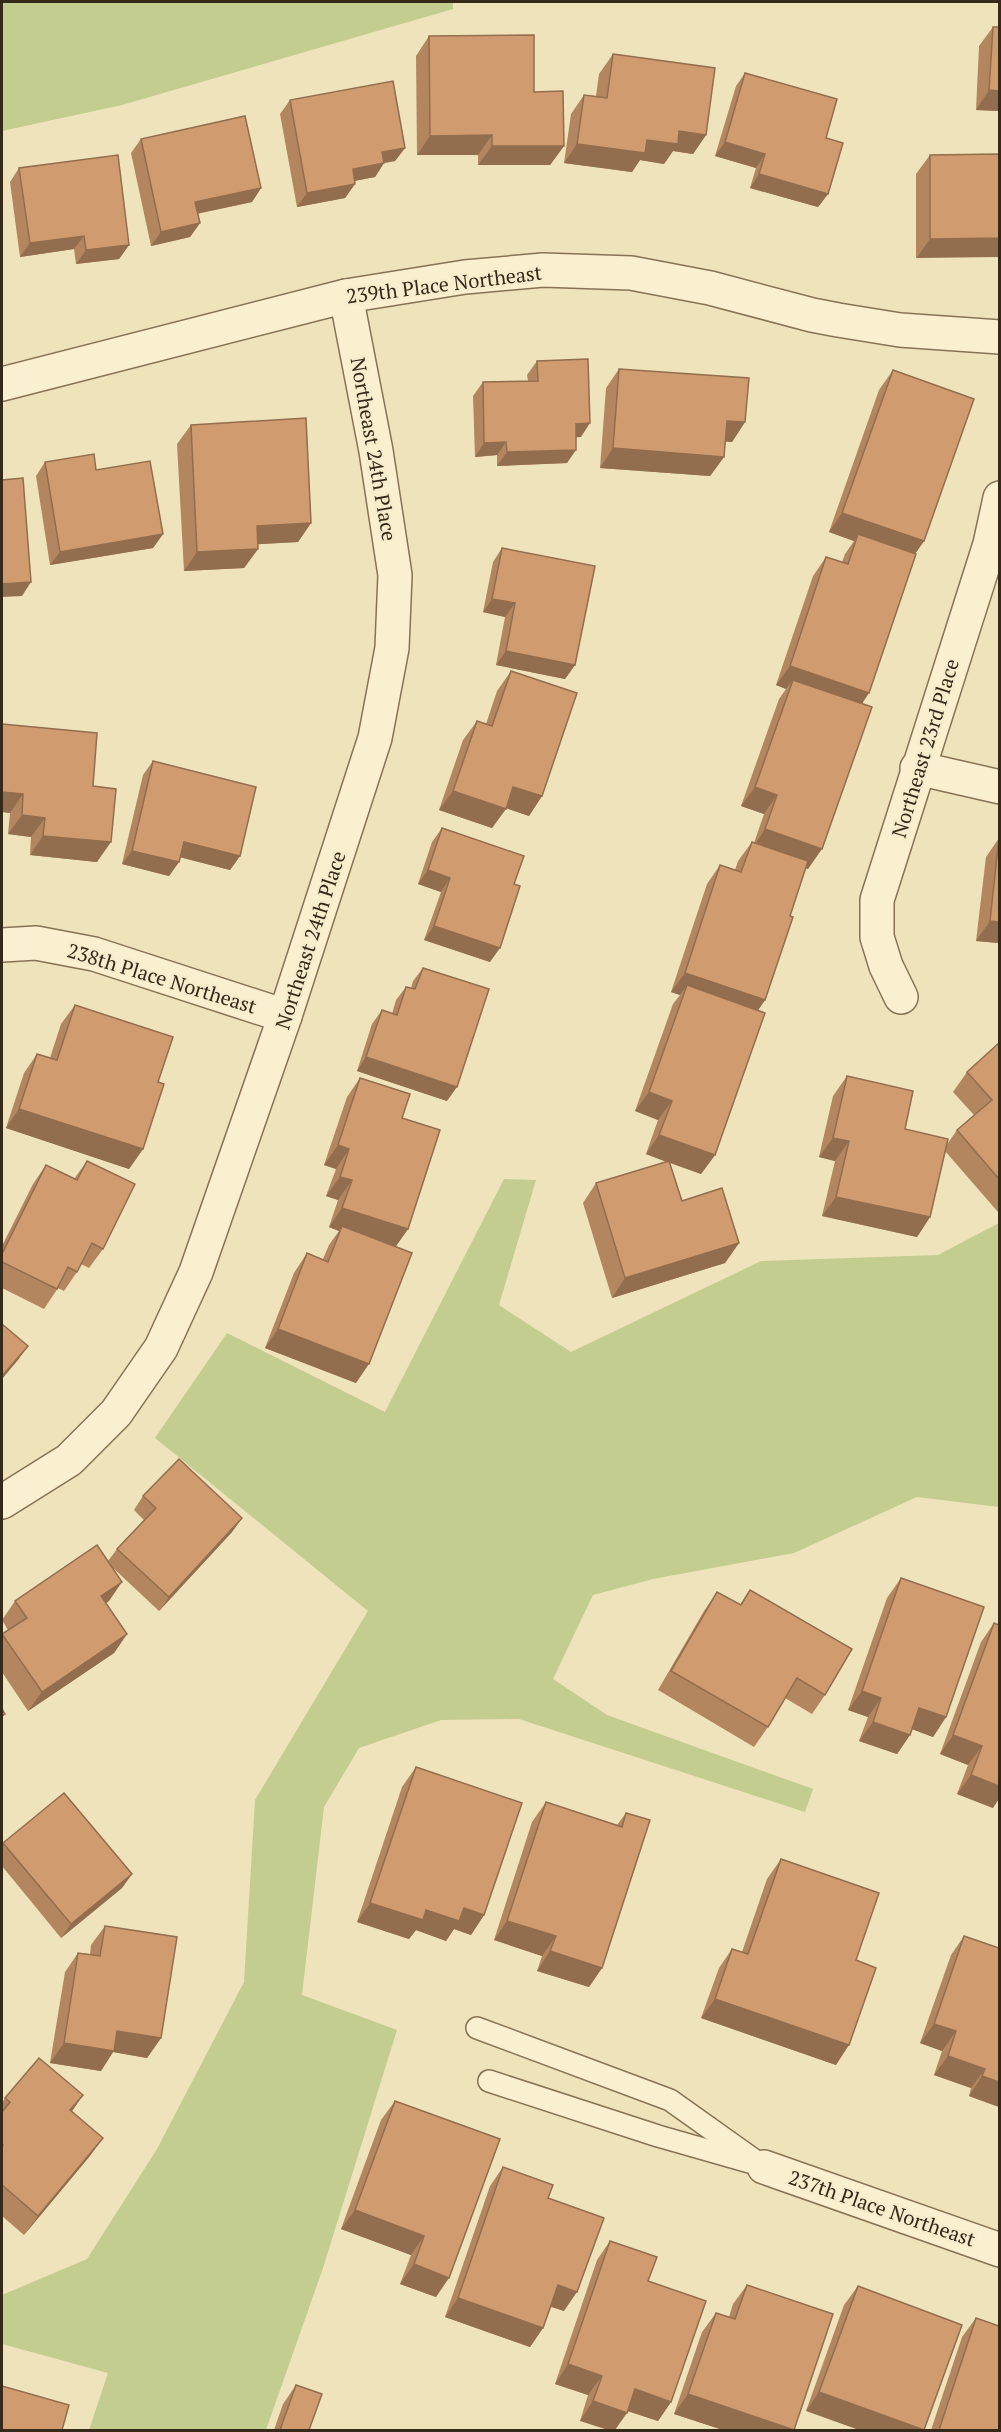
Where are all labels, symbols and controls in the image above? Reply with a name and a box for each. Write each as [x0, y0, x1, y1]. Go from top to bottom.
street label: 239th Place Northeast [345, 259, 544, 309]
street label: Northeast 24th Place [345, 355, 403, 543]
street label: Northeast 23rd Place [885, 655, 965, 841]
street label: Northeast 24th Place [268, 847, 352, 1033]
street label: 238th Place Northeast [64, 936, 261, 1020]
street label: 237th Place Northeast [785, 2163, 980, 2253]

